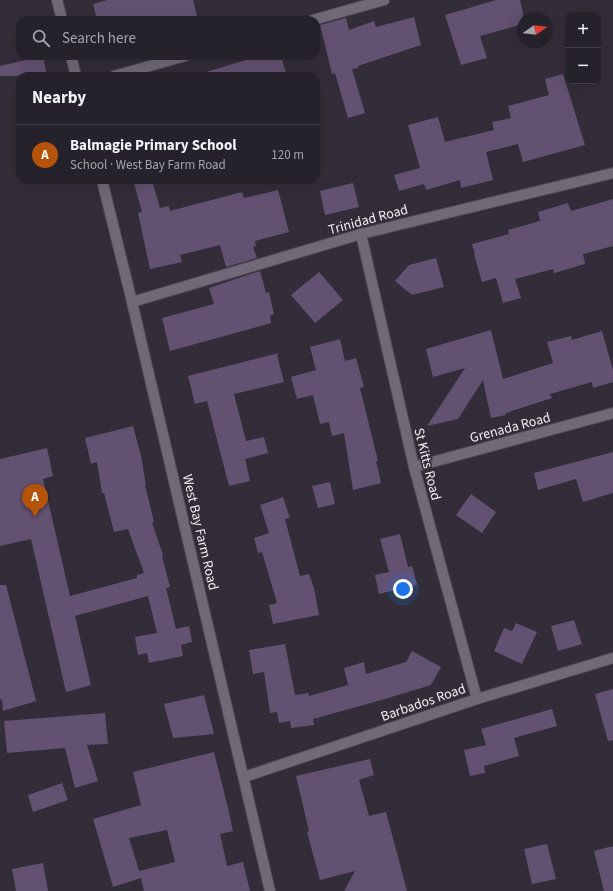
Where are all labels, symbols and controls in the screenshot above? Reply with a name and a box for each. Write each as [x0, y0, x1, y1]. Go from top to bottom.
north arrow [517, 12, 553, 48]
map controls [565, 12, 601, 84]
button: + [565, 12, 601, 48]
search box [16, 16, 320, 60]
icon: search [30, 27, 52, 49]
text: Search here [62, 28, 136, 49]
button: − [565, 48, 601, 84]
text: Nearby [32, 86, 86, 110]
text: Balmagie Primary School [70, 135, 237, 156]
text: A [41, 146, 49, 164]
text: 120 m [271, 146, 304, 164]
text: School · West Bay Farm Road [70, 156, 226, 174]
street label: Trinidad Road [326, 200, 410, 240]
street label: Grenada Road [468, 408, 553, 448]
street label: St Kitts Road [408, 426, 446, 503]
street label: West Bay Farm Road [177, 472, 223, 592]
pin: A [22, 484, 48, 517]
your location [393, 579, 413, 599]
street label: Barbados Road [378, 679, 469, 727]

